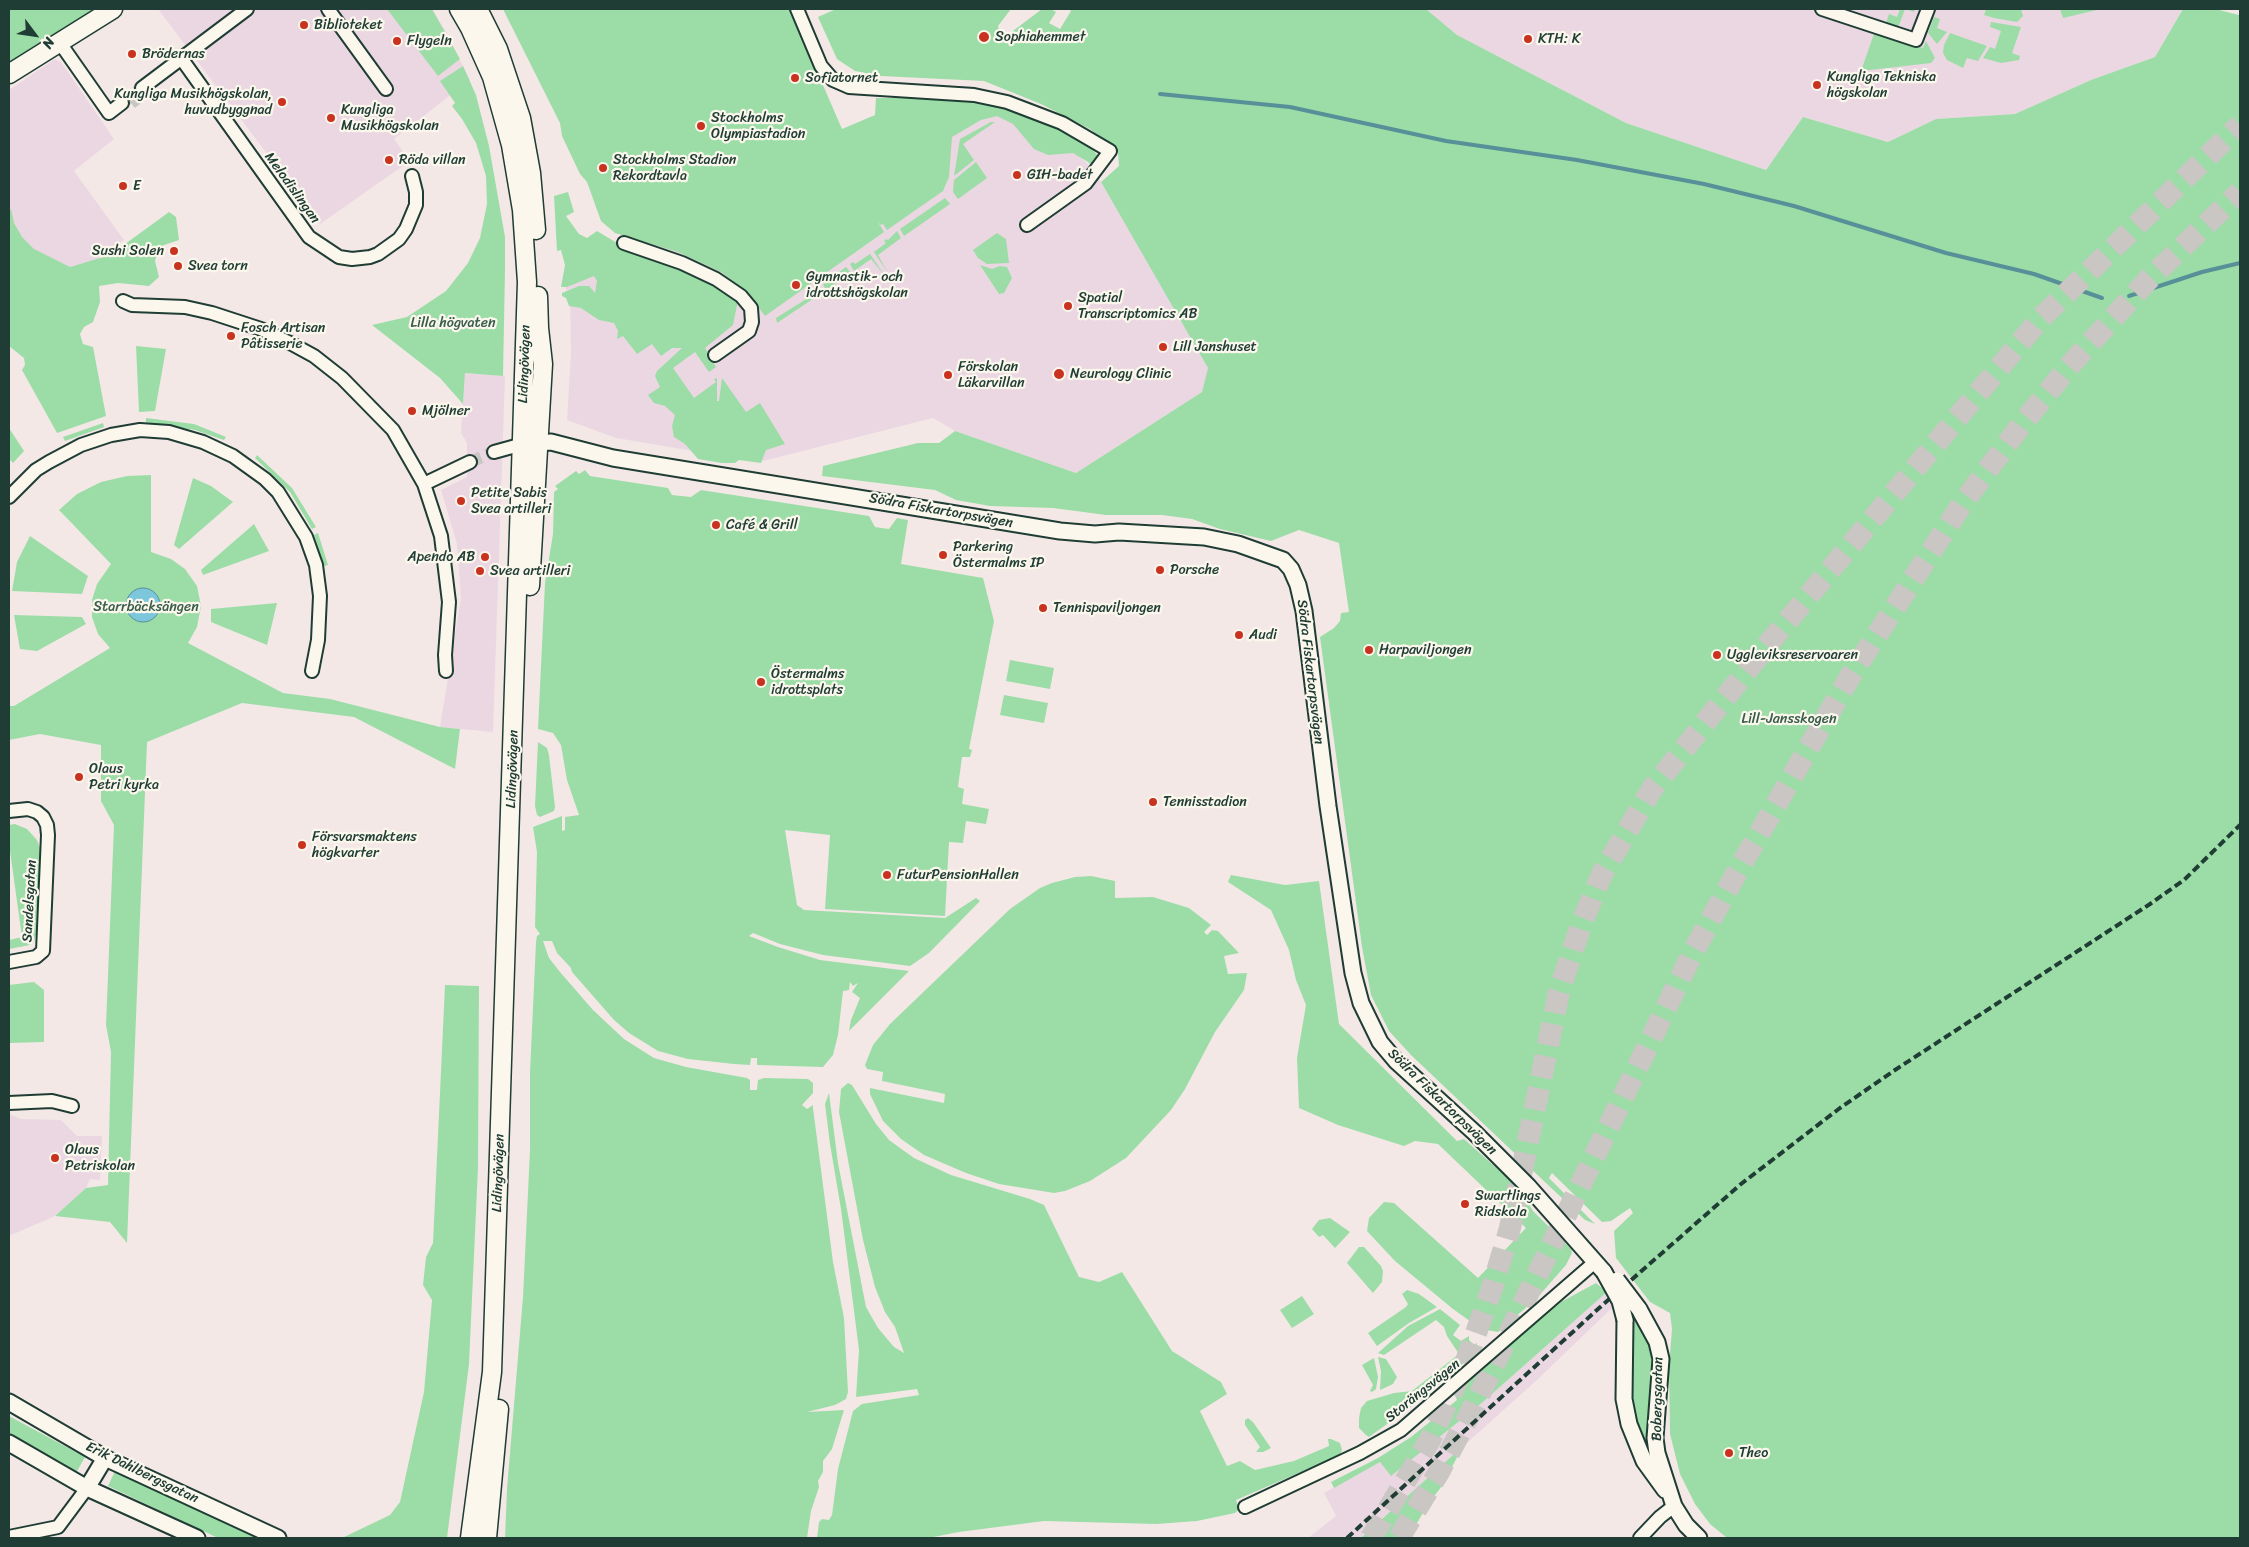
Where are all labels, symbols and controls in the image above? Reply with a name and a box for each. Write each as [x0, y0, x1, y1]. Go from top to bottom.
north arrow [10, 10, 60, 60]
place label: Biblioteket [314, 17, 383, 33]
marker: Biblioteket [298, 19, 310, 31]
place label: Sophiahemmet [995, 29, 1085, 45]
marker: Sophiahemmet [977, 30, 991, 44]
place label: KTH: K [1538, 31, 1580, 47]
text: N [35, 32, 62, 54]
place label: Flygeln [407, 33, 452, 49]
marker: KTH: K [1522, 33, 1534, 45]
marker: Flygeln [391, 35, 403, 47]
place label: Brödernas [142, 46, 205, 62]
marker: Brödernas [126, 48, 138, 60]
place label: Kungliga Tekniska högskolan [1827, 69, 1936, 102]
place label: Sofiatornet [805, 70, 878, 86]
marker: Sofiatornet [789, 72, 801, 84]
marker: Kungliga Tekniska högskolan [1811, 79, 1823, 91]
place label: Kungliga Musikhögskolan, huvudbyggnad [114, 86, 272, 118]
marker: Kungliga Musikhögskolan, huvudbyggnad [276, 96, 288, 108]
place label: Kungliga Musikhögskolan [341, 102, 439, 134]
place label: Stockholms Olympiastadion [711, 110, 805, 142]
marker: Kungliga Musikhögskolan [325, 112, 337, 124]
marker: Stockholms Olympiastadion [695, 120, 707, 132]
street label: Melodislingan [261, 149, 323, 227]
place label: Röda villan [399, 152, 466, 168]
place label: Stockholms Stadion Rekordtavla [613, 152, 736, 184]
marker: Röda villan [383, 154, 395, 166]
marker: Stockholms Stadion Rekordtavla [597, 162, 609, 174]
place label: GIH-badet [1027, 167, 1093, 183]
marker: GIH-badet [1011, 169, 1023, 181]
place label: E [133, 178, 141, 194]
marker: E [117, 180, 129, 192]
place label: Sushi Solen [92, 243, 164, 259]
marker: Sushi Solen [168, 245, 180, 257]
place label: Svea torn [188, 258, 248, 274]
marker: Svea torn [172, 260, 184, 272]
place label: Gymnastik- och idrottshögskolan [806, 269, 908, 302]
marker: Gymnastik- och idrottshögskolan [790, 279, 802, 291]
place label: Spatial Transcriptomics AB [1078, 290, 1197, 322]
marker: Spatial Transcriptomics AB [1062, 300, 1074, 312]
park label: Lilla högvaten [411, 315, 495, 331]
place label: Fosch Artisan Pâtisserie [241, 320, 325, 352]
street label: Lidingövägen [515, 324, 535, 404]
marker: Fosch Artisan Pâtisserie [225, 330, 237, 342]
place label: Lill Janshuset [1173, 339, 1257, 355]
marker: Lill Janshuset [1157, 341, 1169, 353]
place label: Förskolan Läkarvillan [958, 359, 1025, 392]
place label: Neurology Clinic [1070, 366, 1171, 382]
marker: Neurology Clinic [1052, 367, 1066, 381]
marker: Förskolan Läkarvillan [942, 369, 954, 381]
place label: Mjölner [422, 403, 470, 419]
marker: Mjölner [406, 405, 418, 417]
place label: Petite Sabis Svea artilleri [471, 485, 551, 518]
street label: Södra Fiskartorpsvägen [868, 490, 1014, 532]
marker: Petite Sabis Svea artilleri [455, 495, 467, 507]
place label: Café & Grill [726, 517, 798, 533]
marker: Café & Grill [710, 519, 722, 531]
place label: Parkering Östermalms IP [953, 539, 1044, 572]
place label: Apendo AB [408, 549, 475, 565]
marker: Parkering Östermalms IP [937, 549, 949, 561]
marker: Apendo AB [479, 551, 491, 563]
place label: Porsche [1170, 562, 1219, 578]
place label: Svea artilleri [490, 563, 570, 579]
marker: Porsche [1154, 564, 1166, 576]
marker: Svea artilleri [474, 565, 486, 577]
park label: Starrbäcksängen [93, 599, 199, 615]
street label: Södra Fiskartorpsvägen [1293, 599, 1327, 745]
place label: Tennispaviljongen [1053, 600, 1161, 616]
marker: Tennispaviljongen [1037, 602, 1049, 614]
place label: Audi [1249, 627, 1277, 643]
marker: Audi [1233, 629, 1245, 641]
place label: Harpaviljongen [1379, 642, 1472, 658]
marker: Harpaviljongen [1363, 644, 1375, 656]
place label: Uggleviksreservoaren [1727, 647, 1858, 663]
marker: Uggleviksreservoaren [1711, 649, 1723, 661]
place label: Östermalms idrottsplats [771, 666, 845, 699]
marker: Östermalms idrottsplats [755, 676, 767, 688]
park label: Lill-Jansskogen [1741, 711, 1837, 727]
street label: Lidingövägen [503, 729, 523, 809]
place label: Olaus Petri kyrka [89, 761, 159, 794]
marker: Olaus Petri kyrka [73, 771, 85, 783]
place label: Tennisstadion [1163, 794, 1247, 810]
marker: Tennisstadion [1147, 796, 1159, 808]
place label: Försvarsmaktens högkvarter [312, 829, 417, 862]
marker: Försvarsmaktens högkvarter [296, 839, 308, 851]
street label: Sandelsgatan [19, 859, 41, 943]
place label: FuturPensionHallen [897, 867, 1019, 883]
marker: FuturPensionHallen [881, 869, 893, 881]
street label: Södra Fiskartorpsvägen [1384, 1045, 1500, 1159]
street label: Lidingövägen [489, 1133, 509, 1213]
place label: Olaus Petriskolan [65, 1142, 135, 1174]
marker: Olaus Petriskolan [49, 1152, 61, 1164]
place label: Swartlings Ridskola [1475, 1188, 1541, 1220]
marker: Swartlings Ridskola [1459, 1198, 1471, 1210]
street label: Storängsvägen [1382, 1356, 1464, 1426]
street label: Bobergsgatan [1649, 1357, 1667, 1441]
street label: Erik Dahlbergsgatan [83, 1438, 201, 1508]
place label: Theo [1739, 1445, 1768, 1461]
marker: Theo [1723, 1447, 1735, 1459]

